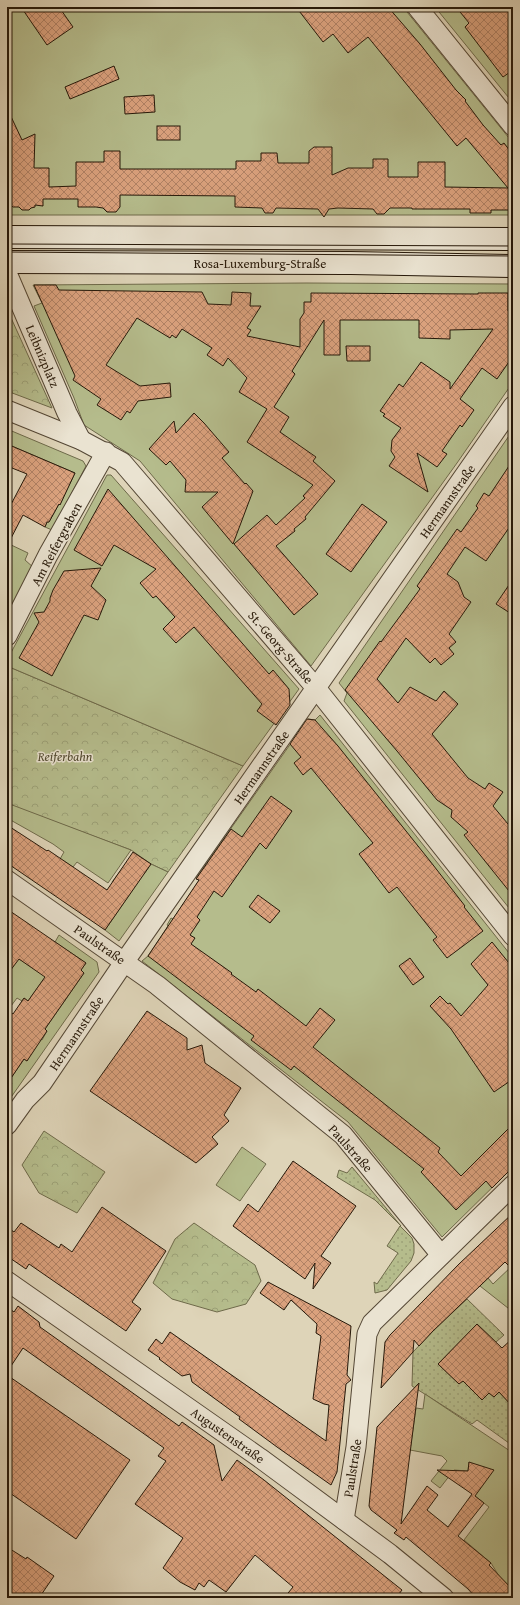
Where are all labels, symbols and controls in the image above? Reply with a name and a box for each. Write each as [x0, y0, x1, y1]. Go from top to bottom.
street label: Rosa-Luxemburg-Straße [194, 254, 326, 273]
street label: Leibnizplatz [21, 322, 64, 391]
street label: Hermannstraße [415, 460, 480, 542]
street label: Am Reifergraben [26, 498, 87, 589]
street label: St.-Georg-Straße [244, 607, 318, 688]
street label: Hermannstraße [229, 726, 294, 808]
park label: Reiferbahn [37, 747, 93, 766]
street label: Paulstraße [70, 920, 129, 969]
street label: Hermannstraße [44, 992, 108, 1074]
street label: Paulstraße [324, 1120, 377, 1176]
street label: Augustenstraße [187, 1403, 269, 1468]
street label: Paulstraße [339, 1438, 366, 1499]

